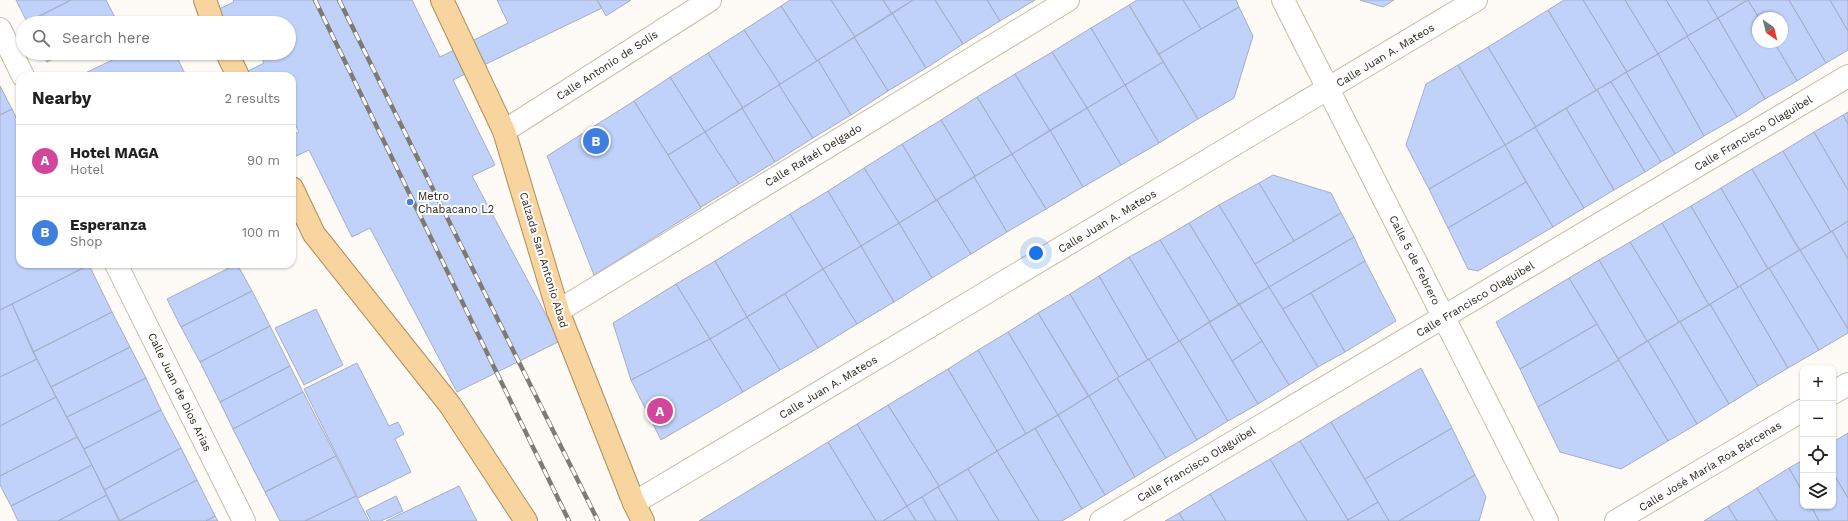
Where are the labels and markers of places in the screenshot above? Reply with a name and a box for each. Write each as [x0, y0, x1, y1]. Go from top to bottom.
pin: B [583, 126, 609, 156]
place label: Metro Chabacano L2 [418, 190, 494, 216]
marker: Metro Chabacano L2 [405, 197, 415, 207]
pin: A [647, 396, 673, 426]

